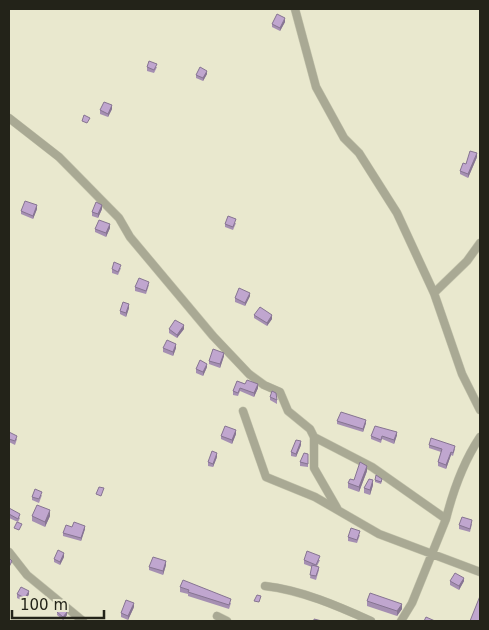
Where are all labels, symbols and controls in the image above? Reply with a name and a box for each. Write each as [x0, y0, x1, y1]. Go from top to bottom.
scale bar [12, 588, 105, 620]
text: 100 m [20, 596, 68, 614]

